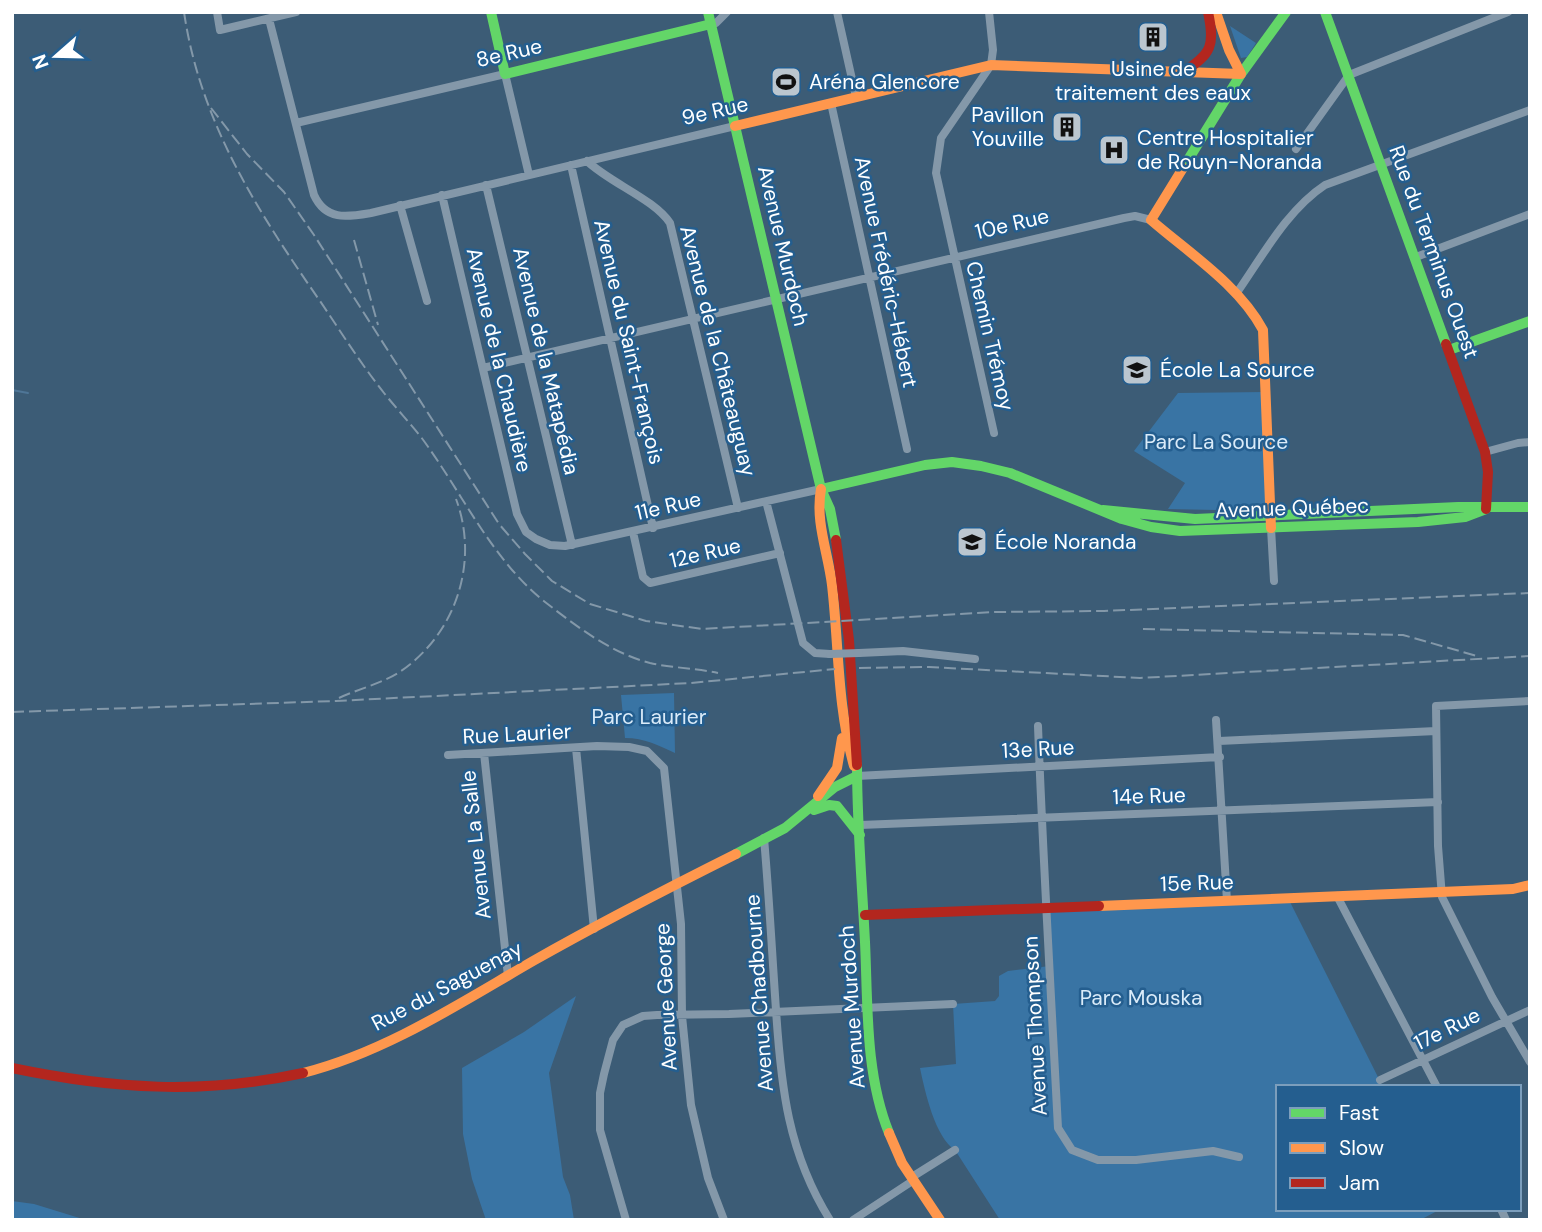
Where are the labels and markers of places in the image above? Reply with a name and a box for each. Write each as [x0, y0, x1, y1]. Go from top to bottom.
building icon: Usine de traitement des eaux [1136, 20, 1170, 54]
place label: Usine de traitement des eaux [1055, 55, 1251, 107]
sports icon: Aréna Glencore [769, 65, 803, 99]
place label: Aréna Glencore [809, 68, 960, 96]
place label: Pavillon Youville [971, 101, 1044, 153]
building icon: Pavillon Youville [1050, 110, 1084, 144]
place label: Centre Hospitalier de Rouyn-Noranda [1137, 124, 1322, 176]
hospital icon: Centre Hospitalier de Rouyn-Noranda [1097, 133, 1131, 167]
school or university icon: École La Source [1120, 353, 1154, 387]
place label: École La Source [1160, 356, 1315, 384]
school or university icon: École Noranda [955, 525, 989, 559]
place label: École Noranda [995, 528, 1136, 556]

